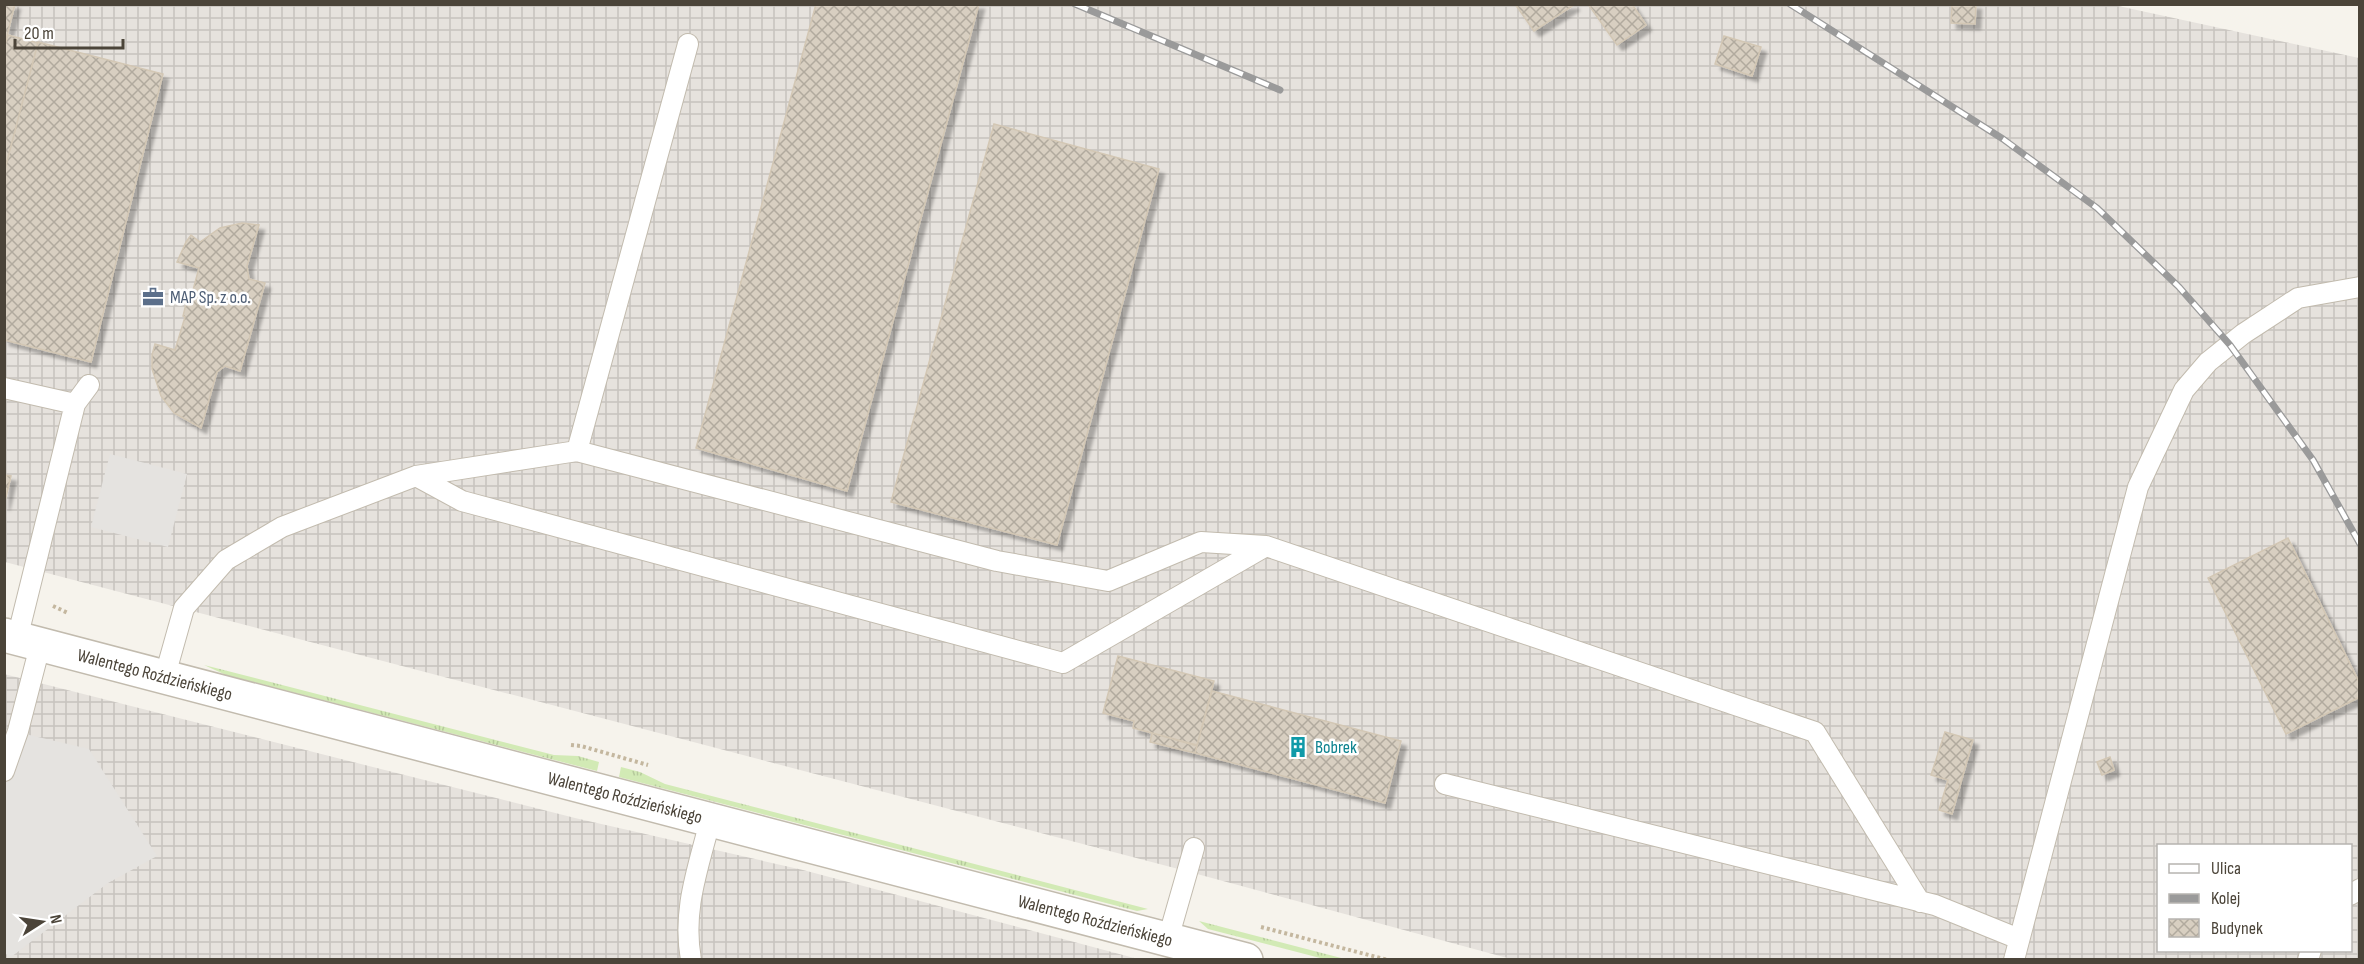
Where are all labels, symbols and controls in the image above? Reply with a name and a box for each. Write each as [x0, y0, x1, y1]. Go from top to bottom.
scale bar [15, 12, 123, 50]
text: 20 m [24, 23, 54, 44]
office icon: MAP Sp. z o.o. [141, 285, 165, 309]
place label: MAP Sp. z o.o. [170, 287, 251, 308]
street label: Walentego Roździeńskiego [75, 645, 234, 705]
building icon: Bobrek [1286, 735, 1310, 759]
place label: Bobrek [1315, 737, 1357, 758]
street label: Walentego Roździeńskiego [545, 768, 705, 828]
legend [2157, 844, 2352, 952]
text: Ulica [2211, 858, 2241, 879]
text: Kolej [2211, 888, 2240, 909]
street label: Walentego Roździeńskiego [1015, 891, 1175, 951]
north arrow [12, 892, 72, 952]
text: N [45, 913, 65, 925]
text: Budynek [2211, 918, 2263, 939]

